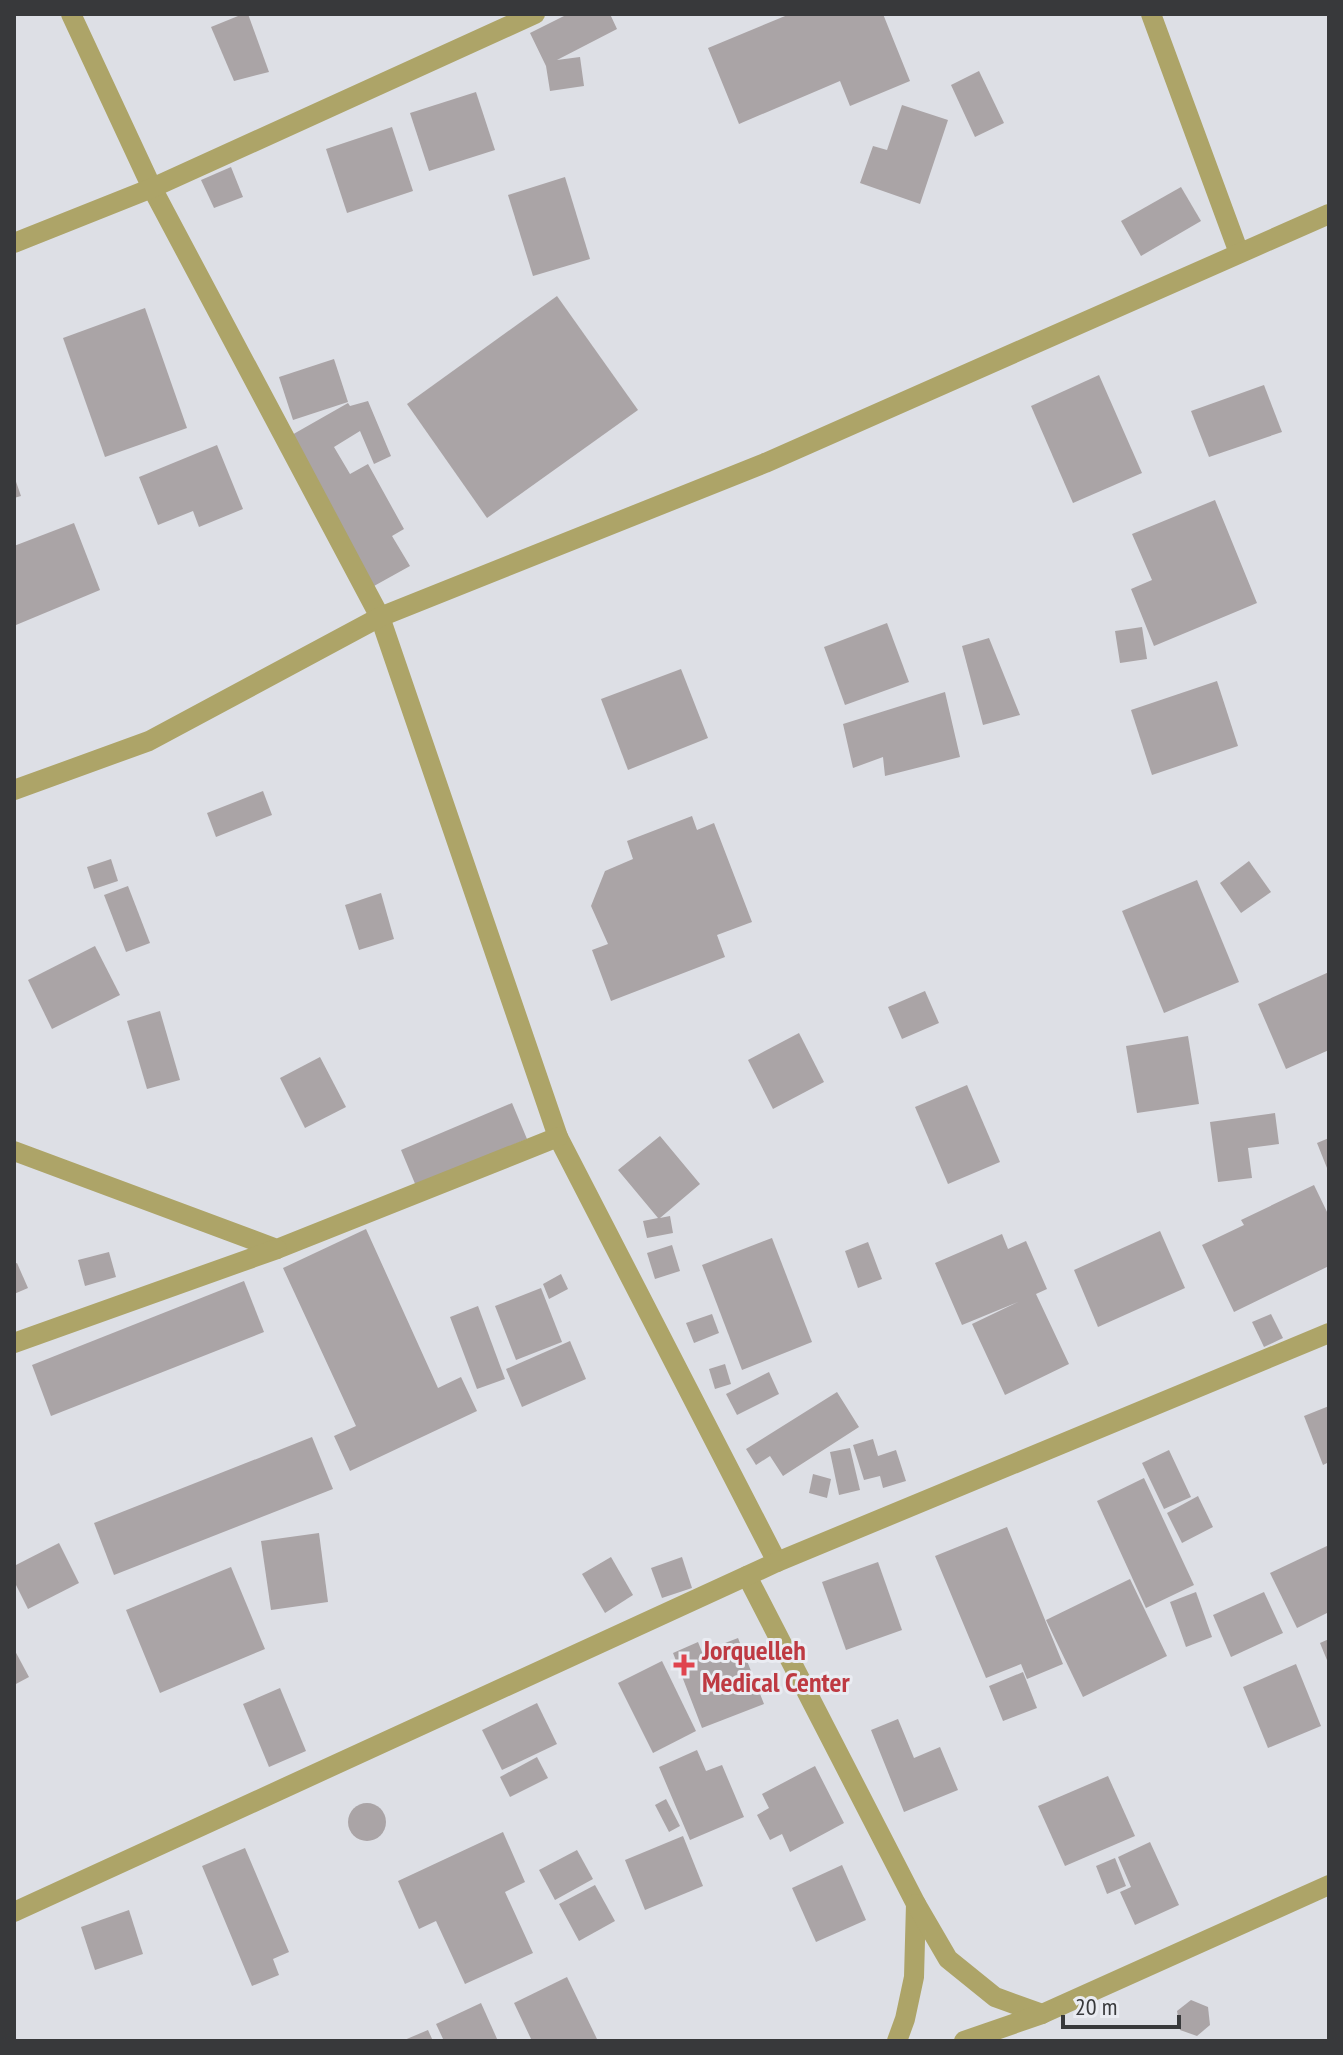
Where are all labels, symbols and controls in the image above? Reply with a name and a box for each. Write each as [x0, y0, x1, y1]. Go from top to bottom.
place label: Jorquelleh Medical Center [701, 1631, 851, 1700]
marker: Jorquelleh Medical Center [673, 1654, 695, 1676]
scale bar [1063, 1979, 1179, 2029]
text: 20 m [1075, 1991, 1117, 2022]

